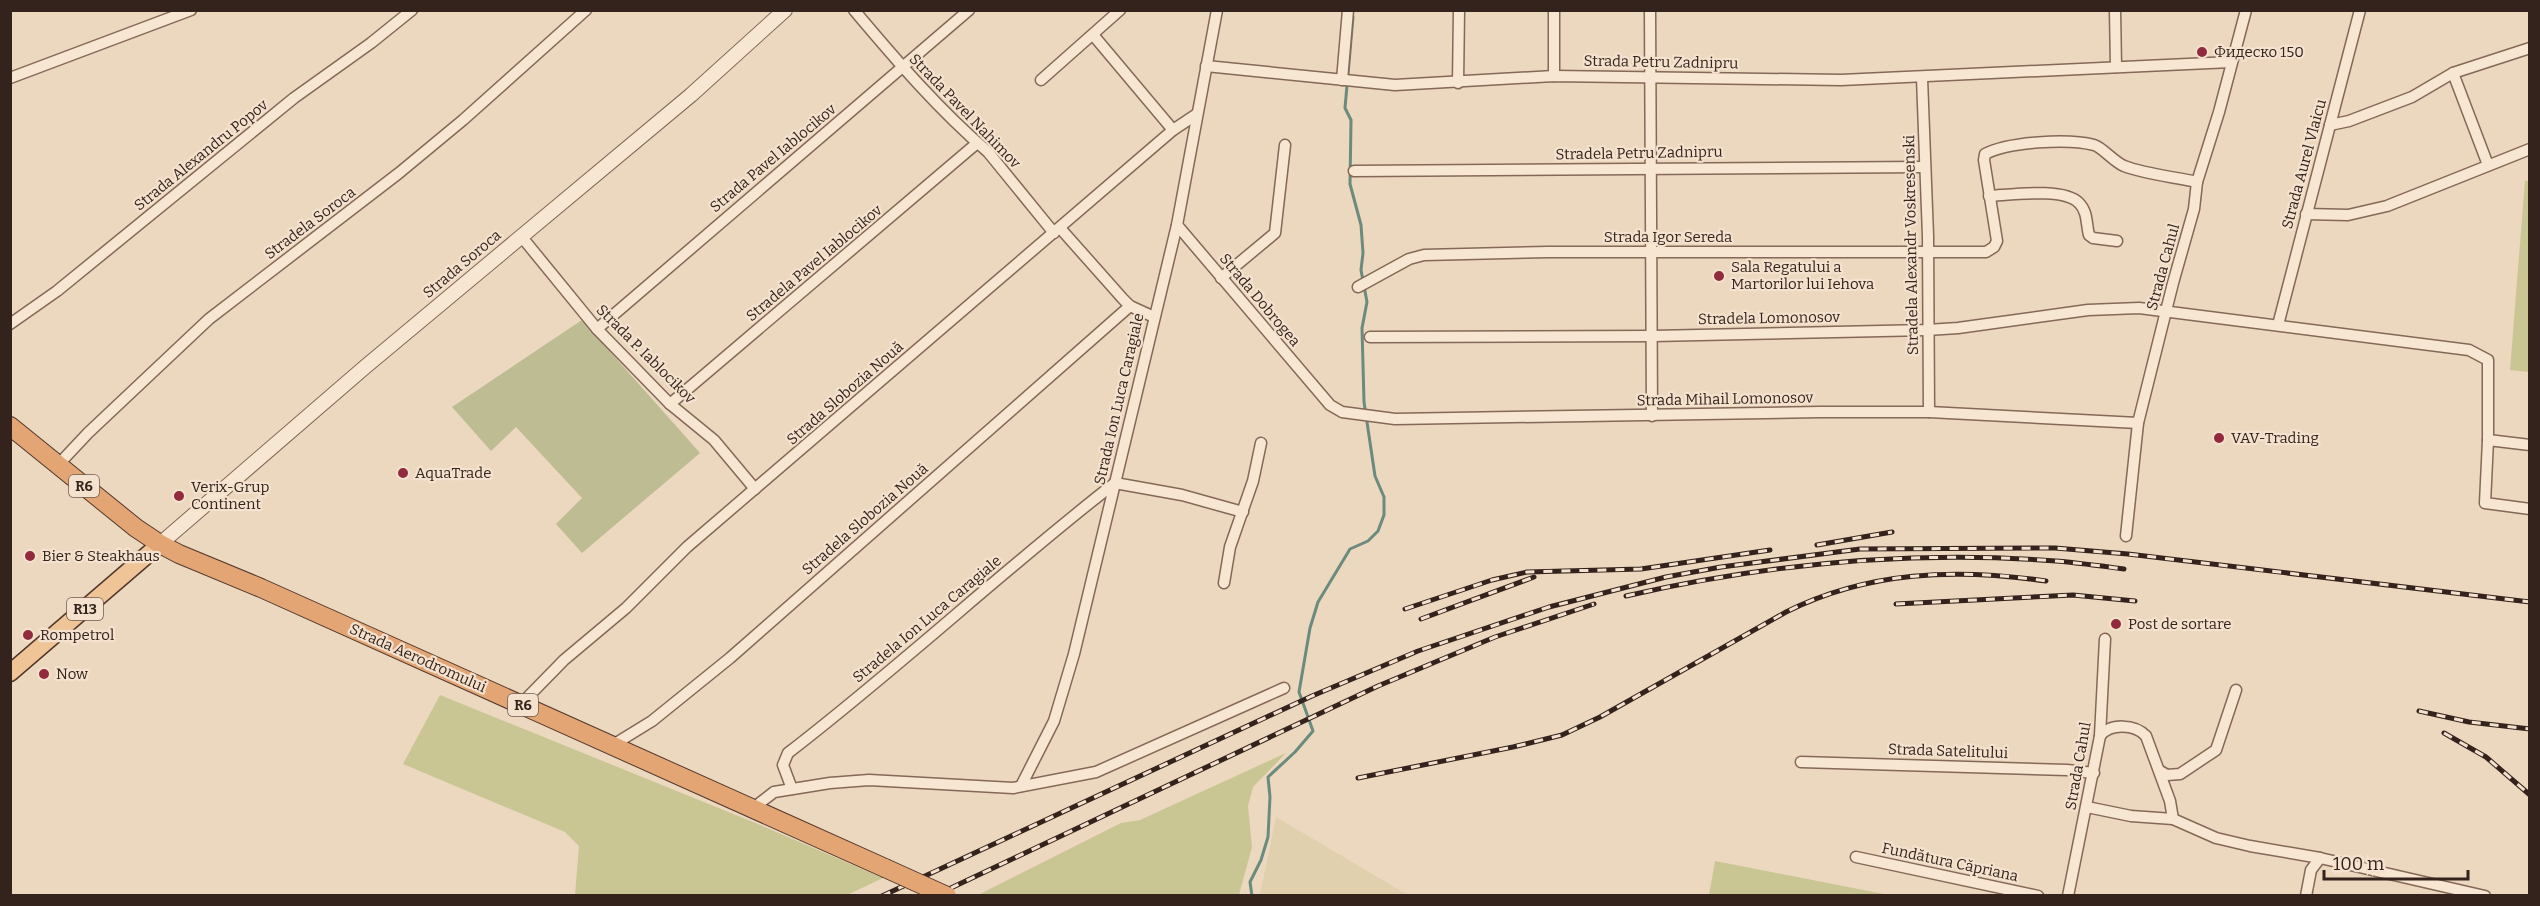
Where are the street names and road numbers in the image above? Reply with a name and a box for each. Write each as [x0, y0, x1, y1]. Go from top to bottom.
street label: Strada Pavel Nahimov [906, 50, 1024, 172]
street label: Strada Petru Zadnipru [1583, 52, 1739, 72]
street label: Strada Alexandru Popov [131, 95, 272, 214]
street label: Strada Aurel Vlaicu [2278, 97, 2330, 231]
street label: Strada Pavel Iablocikov [706, 100, 840, 216]
street label: Stradela Alexandr Voskresenski [1900, 134, 1922, 355]
street label: Stradela Petru Zadnipru [1555, 143, 1723, 163]
street label: Stradela Sorocа [261, 183, 359, 263]
street label: Stradela Pavel Iablocikov [742, 201, 886, 325]
street label: Strada Cahul [2143, 222, 2183, 312]
street label: Strada Soroca [419, 226, 505, 302]
street label: Strada Igor Sereda [1604, 228, 1732, 246]
street label: Strada Dobrogea [1216, 250, 1304, 350]
street label: Strada P. Iablocikov [593, 301, 699, 407]
street label: Stradela Lomonosov [1698, 308, 1840, 328]
street label: Strada Ion Luca Caragiale [1090, 311, 1148, 487]
street label: Strada Slobozia Nouă [783, 338, 907, 448]
street label: Strada Mihail Lomonosov [1636, 388, 1814, 410]
street label: Stradela Slobozia Nouă [798, 459, 932, 579]
road number: R6 [69, 475, 99, 497]
street label: Stradela Ion Luca Caragiale [849, 552, 1005, 686]
road number: R13 [67, 598, 103, 620]
street label: Strada Aerodromului [347, 620, 489, 696]
road number: R6 [508, 694, 538, 716]
street label: Strada Cahul [2061, 721, 2095, 811]
street label: Strada Satelitului [1888, 740, 2009, 762]
street label: Fundătura Căpriana [1880, 839, 2020, 885]

